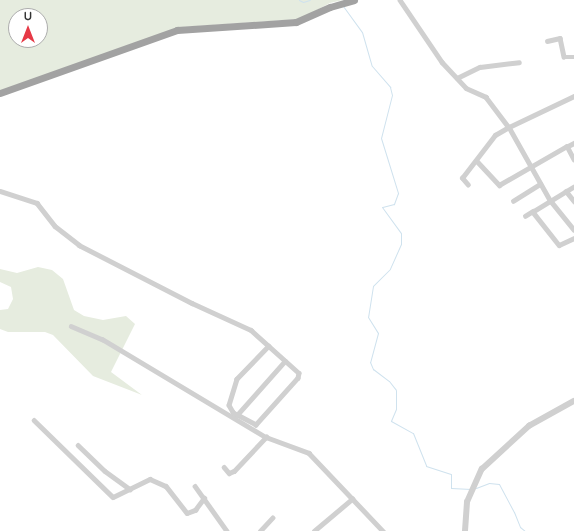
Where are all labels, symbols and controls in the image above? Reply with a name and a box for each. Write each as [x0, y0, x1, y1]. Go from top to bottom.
north arrow [8, 8, 48, 48]
text: U [24, 10, 32, 23]

